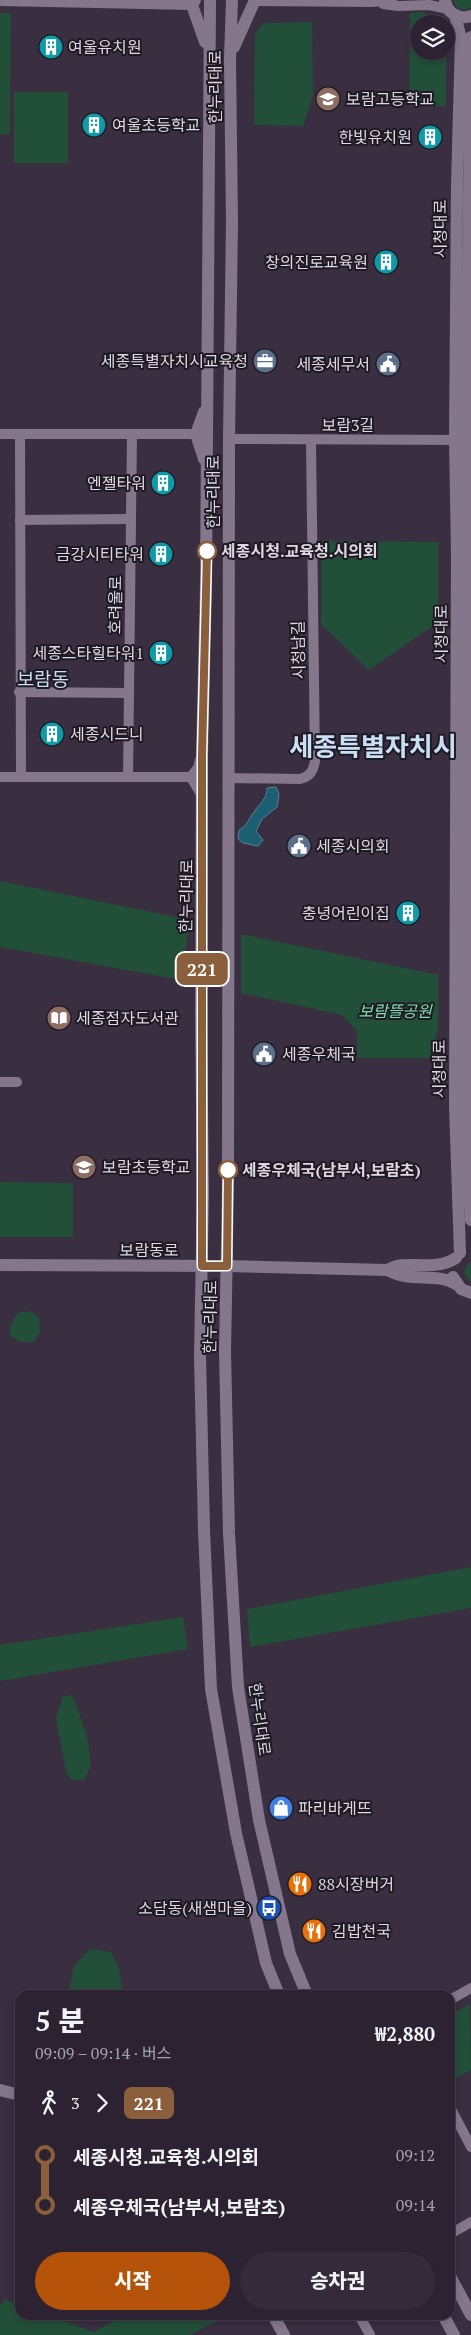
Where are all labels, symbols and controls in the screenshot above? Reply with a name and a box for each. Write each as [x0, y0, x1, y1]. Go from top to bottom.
map controls [410, 15, 455, 60]
button: layers [410, 15, 455, 60]
building icon: 여울유치원 [38, 34, 64, 60]
place label: 여울유치원 [68, 36, 142, 58]
street label: 한누리대로 [204, 50, 226, 124]
school or university icon: 보람고등학교 [315, 86, 341, 112]
place label: 보람고등학교 [346, 88, 434, 110]
building icon: 여울초등학교 [81, 112, 107, 138]
place label: 여울초등학교 [112, 114, 200, 136]
building icon: 한빛유치원 [417, 124, 443, 150]
place label: 한빛유치원 [338, 126, 412, 148]
street label: 시청대로 [429, 199, 451, 258]
building icon: 창의진로교육원 [373, 249, 399, 275]
place label: 창의진로교육원 [265, 251, 368, 273]
office icon: 세종특별자치시교육청 [252, 348, 278, 374]
place label: 세종특별자치시교육청 [101, 350, 248, 372]
public building icon: 세종세무서 [375, 351, 401, 377]
place label: 세종세무서 [296, 353, 370, 375]
street label: 보람3길 [322, 414, 374, 436]
street label: 한누리대로 [202, 455, 224, 529]
building icon: 엔젤타워 [150, 470, 176, 496]
place label: 엔젤타워 [87, 472, 146, 494]
place label: 세종시청.교육청.시의회 [221, 540, 378, 562]
building icon: 금강시티타워 [148, 541, 174, 567]
marker: 세종시청.교육청.시의회 [197, 541, 217, 561]
place label: 금강시티타워 [56, 543, 144, 565]
street label: 호려울로 [103, 575, 127, 635]
street label: 시청대로 [430, 604, 452, 663]
street label: 시청남길 [286, 620, 310, 680]
building icon: 세종스타힐타워1 [148, 640, 174, 666]
place label: 세종스타힐타워1 [32, 642, 144, 664]
district label: 보람동 [17, 666, 69, 691]
building icon: 세종시드니 [39, 721, 65, 747]
place label: 세종시드니 [70, 723, 144, 745]
district label: 세종특별자치시 [289, 729, 457, 763]
public building icon: 세종시의회 [286, 833, 312, 859]
place label: 세종시의회 [316, 835, 390, 857]
street label: 한누리대로 [174, 859, 198, 933]
building icon: 충녕어린이집 [395, 900, 421, 926]
place label: 충녕어린이집 [302, 902, 390, 924]
line badge: 221 [173, 953, 231, 985]
text: 221 [187, 957, 217, 981]
park label: 보람뜰공원 [358, 1000, 433, 1022]
library icon: 세종점자도서관 [46, 1005, 72, 1031]
place label: 세종점자도서관 [76, 1007, 179, 1029]
street label: 시청대로 [428, 1039, 450, 1098]
public building icon: 세종우체국 [251, 1041, 277, 1067]
place label: 세종우체국 [282, 1043, 356, 1065]
school or university icon: 보람초등학교 [71, 1154, 97, 1180]
place label: 보람초등학교 [102, 1156, 190, 1178]
place label: 세종우체국(남부서,보람초) [242, 1159, 421, 1181]
marker: 세종우체국(남부서,보람초) [218, 1160, 238, 1180]
street label: 보람동로 [120, 1239, 179, 1261]
street label: 한누리대로 [198, 1280, 222, 1354]
street label: 한누리대로 [244, 1681, 276, 1757]
shop icon: 파리바게뜨 [268, 1795, 294, 1821]
place label: 파리바게뜨 [298, 1797, 372, 1819]
restaurant icon: 88시장버거 [287, 1871, 313, 1897]
place label: 88시장버거 [318, 1873, 394, 1895]
bus stop icon: 소담동(새샘마을) [256, 1895, 282, 1921]
place label: 소담동(새샘마을) [138, 1897, 252, 1919]
restaurant icon: 김밥천국 [301, 1918, 327, 1944]
place label: 김밥천국 [332, 1920, 391, 1942]
text: 5 분 [35, 2002, 84, 2039]
text: ₩2,880 [375, 2021, 435, 2046]
text: 09:09 – 09:14 · 버스 [35, 2042, 171, 2064]
icon: walk [35, 2089, 63, 2117]
icon: forward [88, 2089, 116, 2117]
text: 221 [134, 2091, 164, 2115]
text: 3 [71, 2092, 80, 2114]
text: 세종시청.교육청.시의회 [73, 2144, 259, 2169]
text: 09:12 [396, 2144, 435, 2166]
text: 세종우체국(남부서,보람초) [73, 2194, 285, 2219]
text: 09:14 [396, 2194, 435, 2216]
button: 시작 [35, 2252, 230, 2310]
button: 승차권 [240, 2252, 435, 2310]

